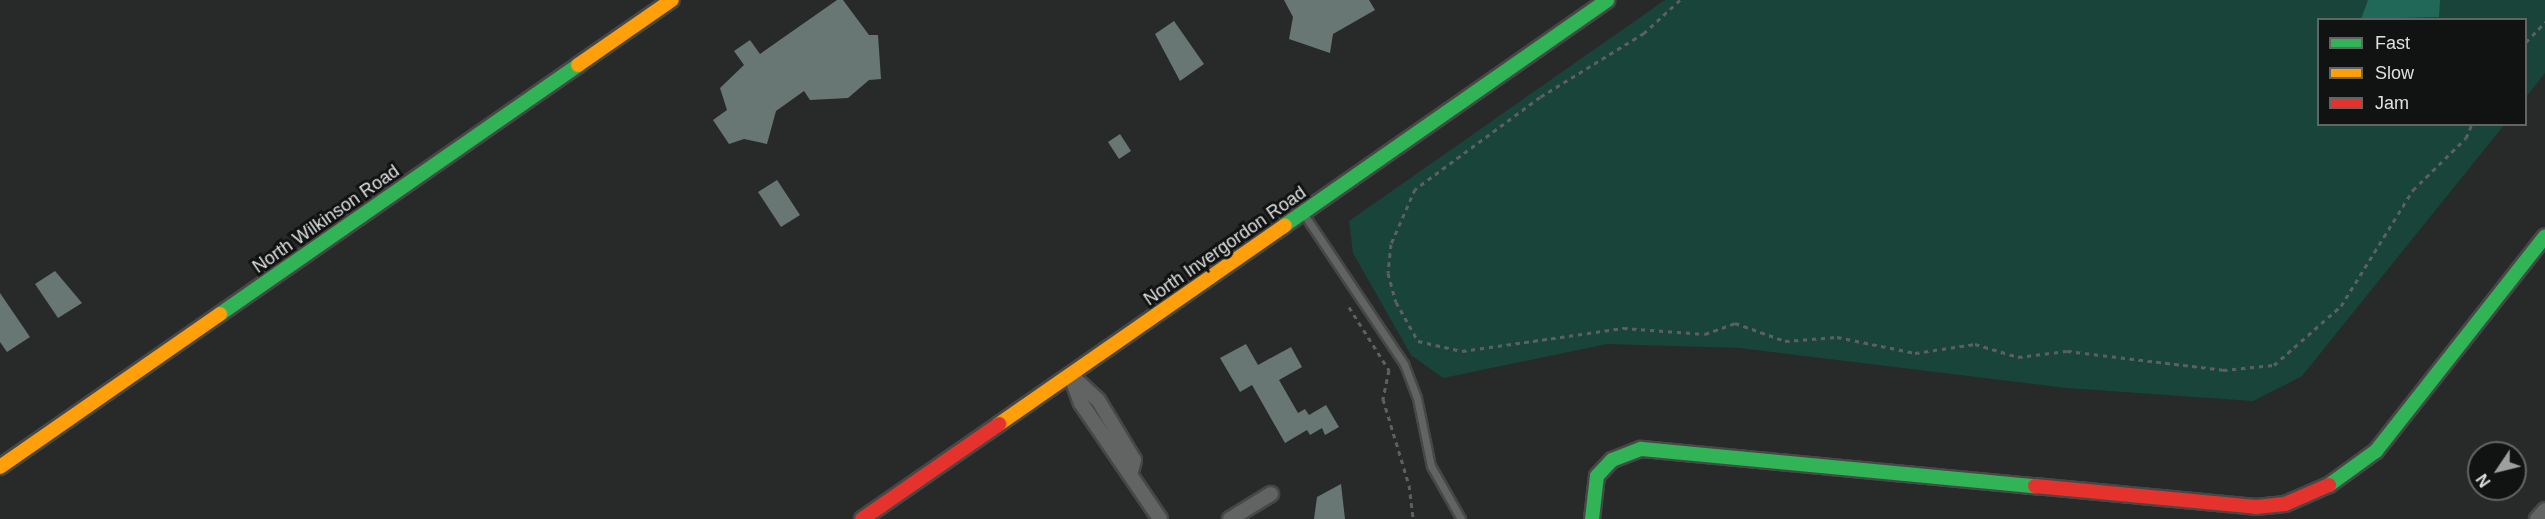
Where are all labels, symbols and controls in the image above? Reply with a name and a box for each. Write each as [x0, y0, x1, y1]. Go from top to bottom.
legend [2317, 18, 2527, 126]
text: Fast [2375, 33, 2410, 53]
text: Slow [2375, 63, 2414, 83]
text: Jam [2375, 93, 2409, 113]
street label: North Wilkinson Road [249, 160, 403, 278]
street label: North Invergordon Road [1140, 182, 1310, 310]
north arrow [2467, 441, 2527, 501]
text: N [2473, 471, 2494, 490]

